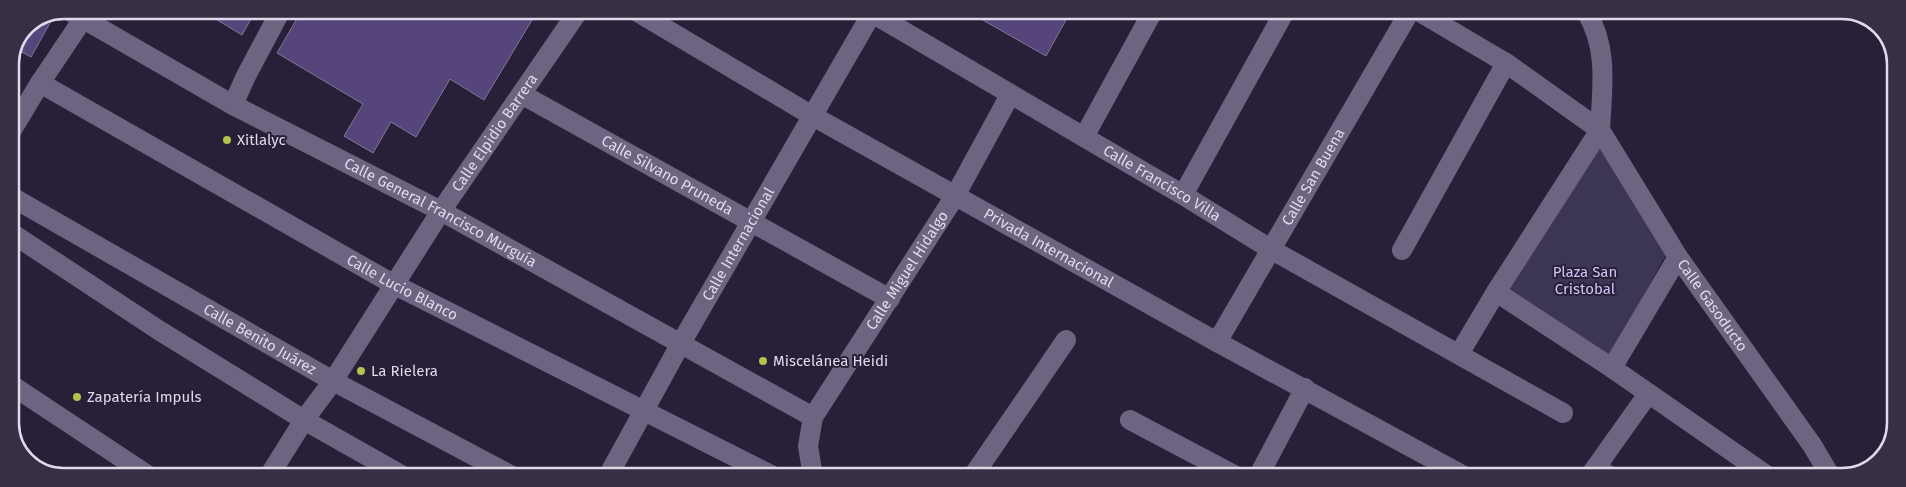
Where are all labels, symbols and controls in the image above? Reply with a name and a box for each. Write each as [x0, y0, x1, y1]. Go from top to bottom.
street label: Calle Elpidio Barrera [448, 70, 541, 195]
street label: Calle San Buena [1278, 125, 1349, 229]
place label: Xitlalyc [237, 131, 286, 149]
street label: Calle Silvano Pruneda [598, 131, 736, 219]
marker: Xitlalyc [221, 134, 233, 146]
street label: Calle Francisco Villa [1100, 141, 1224, 225]
street label: Calle General Francisco Murguía [341, 154, 540, 271]
street label: Calle Internacional [698, 184, 778, 304]
street label: Privada Internacional [981, 204, 1117, 292]
street label: Calle Miguel Hidalgo [862, 207, 952, 333]
street label: Calle Lucio Blanco [343, 250, 461, 324]
street label: Calle Gasoducto [1673, 256, 1751, 355]
park label: Plaza San Cristobal [1553, 263, 1617, 298]
street label: Calle Benito Juárez [200, 300, 320, 379]
place label: Miscelánea Heidi [773, 352, 888, 370]
marker: Miscelánea Heidi [757, 355, 769, 367]
place label: La Rielera [371, 362, 438, 380]
marker: La Rielera [355, 365, 367, 377]
place label: Zapatería Impuls [87, 388, 202, 406]
marker: Zapatería Impuls [71, 391, 83, 403]

